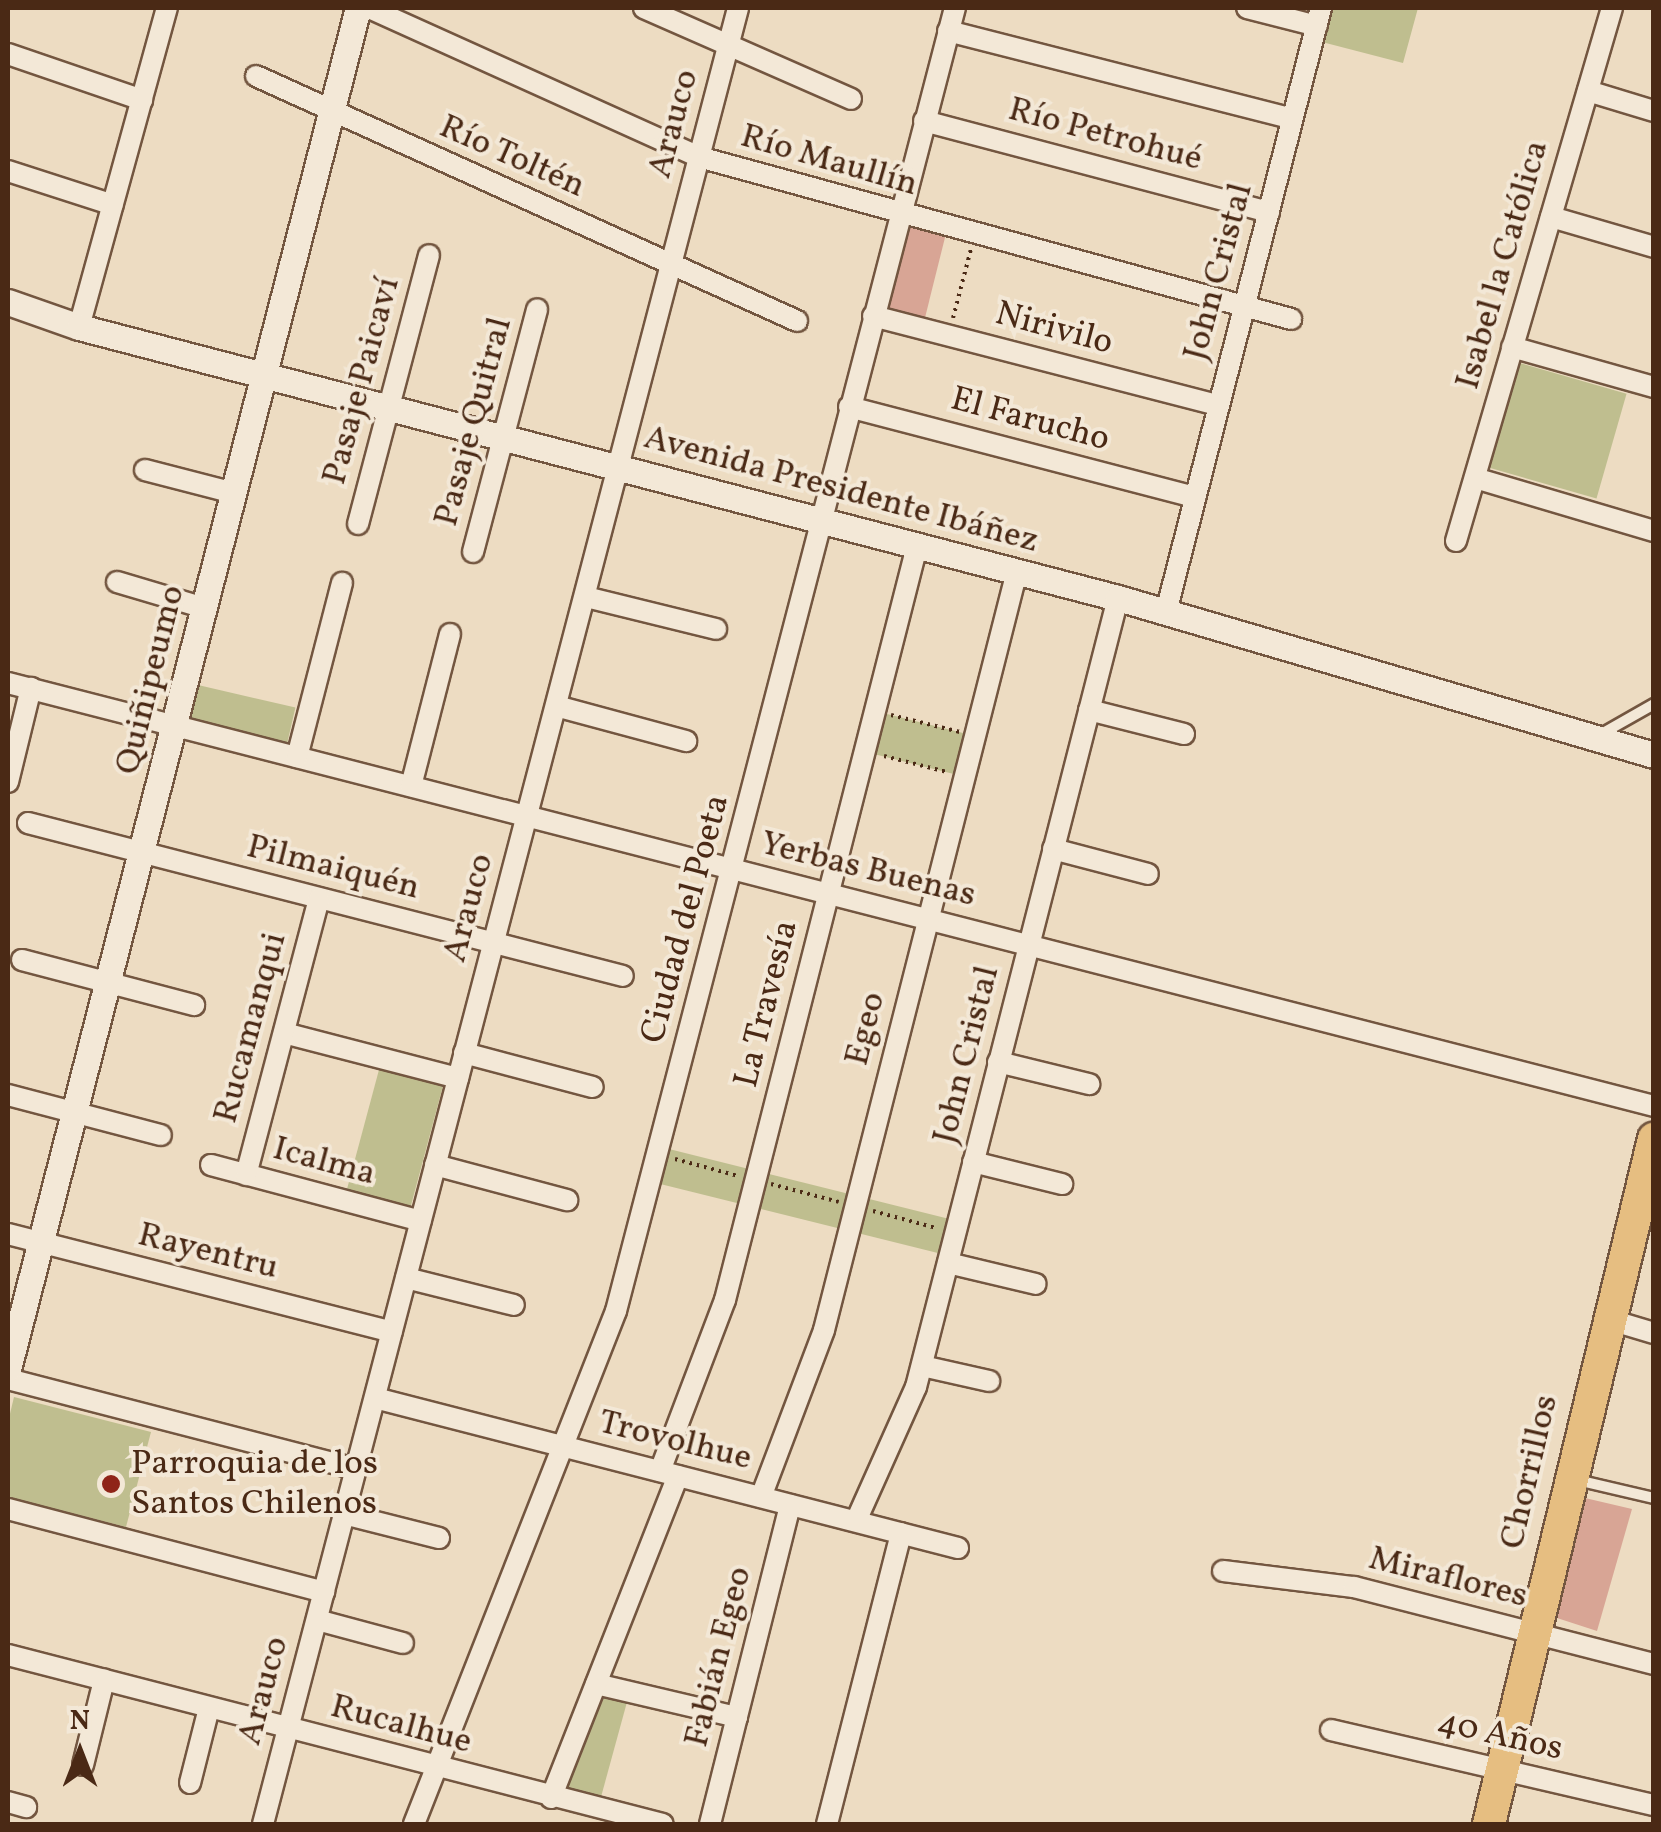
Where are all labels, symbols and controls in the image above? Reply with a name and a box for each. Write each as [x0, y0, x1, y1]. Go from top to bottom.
street label: Arauco [639, 65, 709, 183]
street label: Río Petrohué [1004, 89, 1206, 181]
street label: Río Toltén [432, 106, 592, 208]
street label: Río Maullín [736, 116, 922, 206]
street label: Isabel la Católica [1447, 136, 1559, 394]
street label: John Cristal [1175, 179, 1263, 365]
street label: Pasaje Paicaví [314, 273, 410, 489]
street label: Nirivilo [991, 293, 1117, 365]
street label: Pasaje Quitral [426, 313, 522, 531]
street label: El Farucho [946, 379, 1114, 461]
street label: Avenida Presidente Ibáñez [639, 417, 1043, 563]
street label: Quiñipeumo [107, 581, 195, 779]
street label: Ciudad del Poeta [633, 790, 739, 1048]
street label: Yerbas Buenas [756, 823, 980, 917]
street label: Pilmaiquén [242, 826, 424, 910]
street label: Arauco [434, 849, 504, 967]
street label: La Travesía [726, 916, 808, 1092]
street label: Rucamanqui [205, 928, 297, 1128]
street label: John Cristal [925, 962, 1009, 1148]
street label: Egeo [837, 988, 895, 1070]
street label: Icalma [268, 1128, 380, 1196]
street label: Rayentru [134, 1214, 282, 1290]
street label: Chorrillos [1492, 1391, 1568, 1553]
street label: Trovolhue [594, 1402, 756, 1480]
place label: Parroquia de los Santos Chilenos [131, 1443, 378, 1525]
marker: Parroquia de los Santos Chilenos [100, 1473, 122, 1495]
street label: Miraflores [1364, 1538, 1532, 1618]
street label: Fabián Egeo [676, 1562, 762, 1752]
street label: Arauco [229, 1632, 299, 1750]
street label: Rucalhue [326, 1686, 476, 1764]
street label: 40 Años [1433, 1701, 1567, 1771]
north arrow [30, 1702, 130, 1802]
text: N [70, 1702, 90, 1741]

